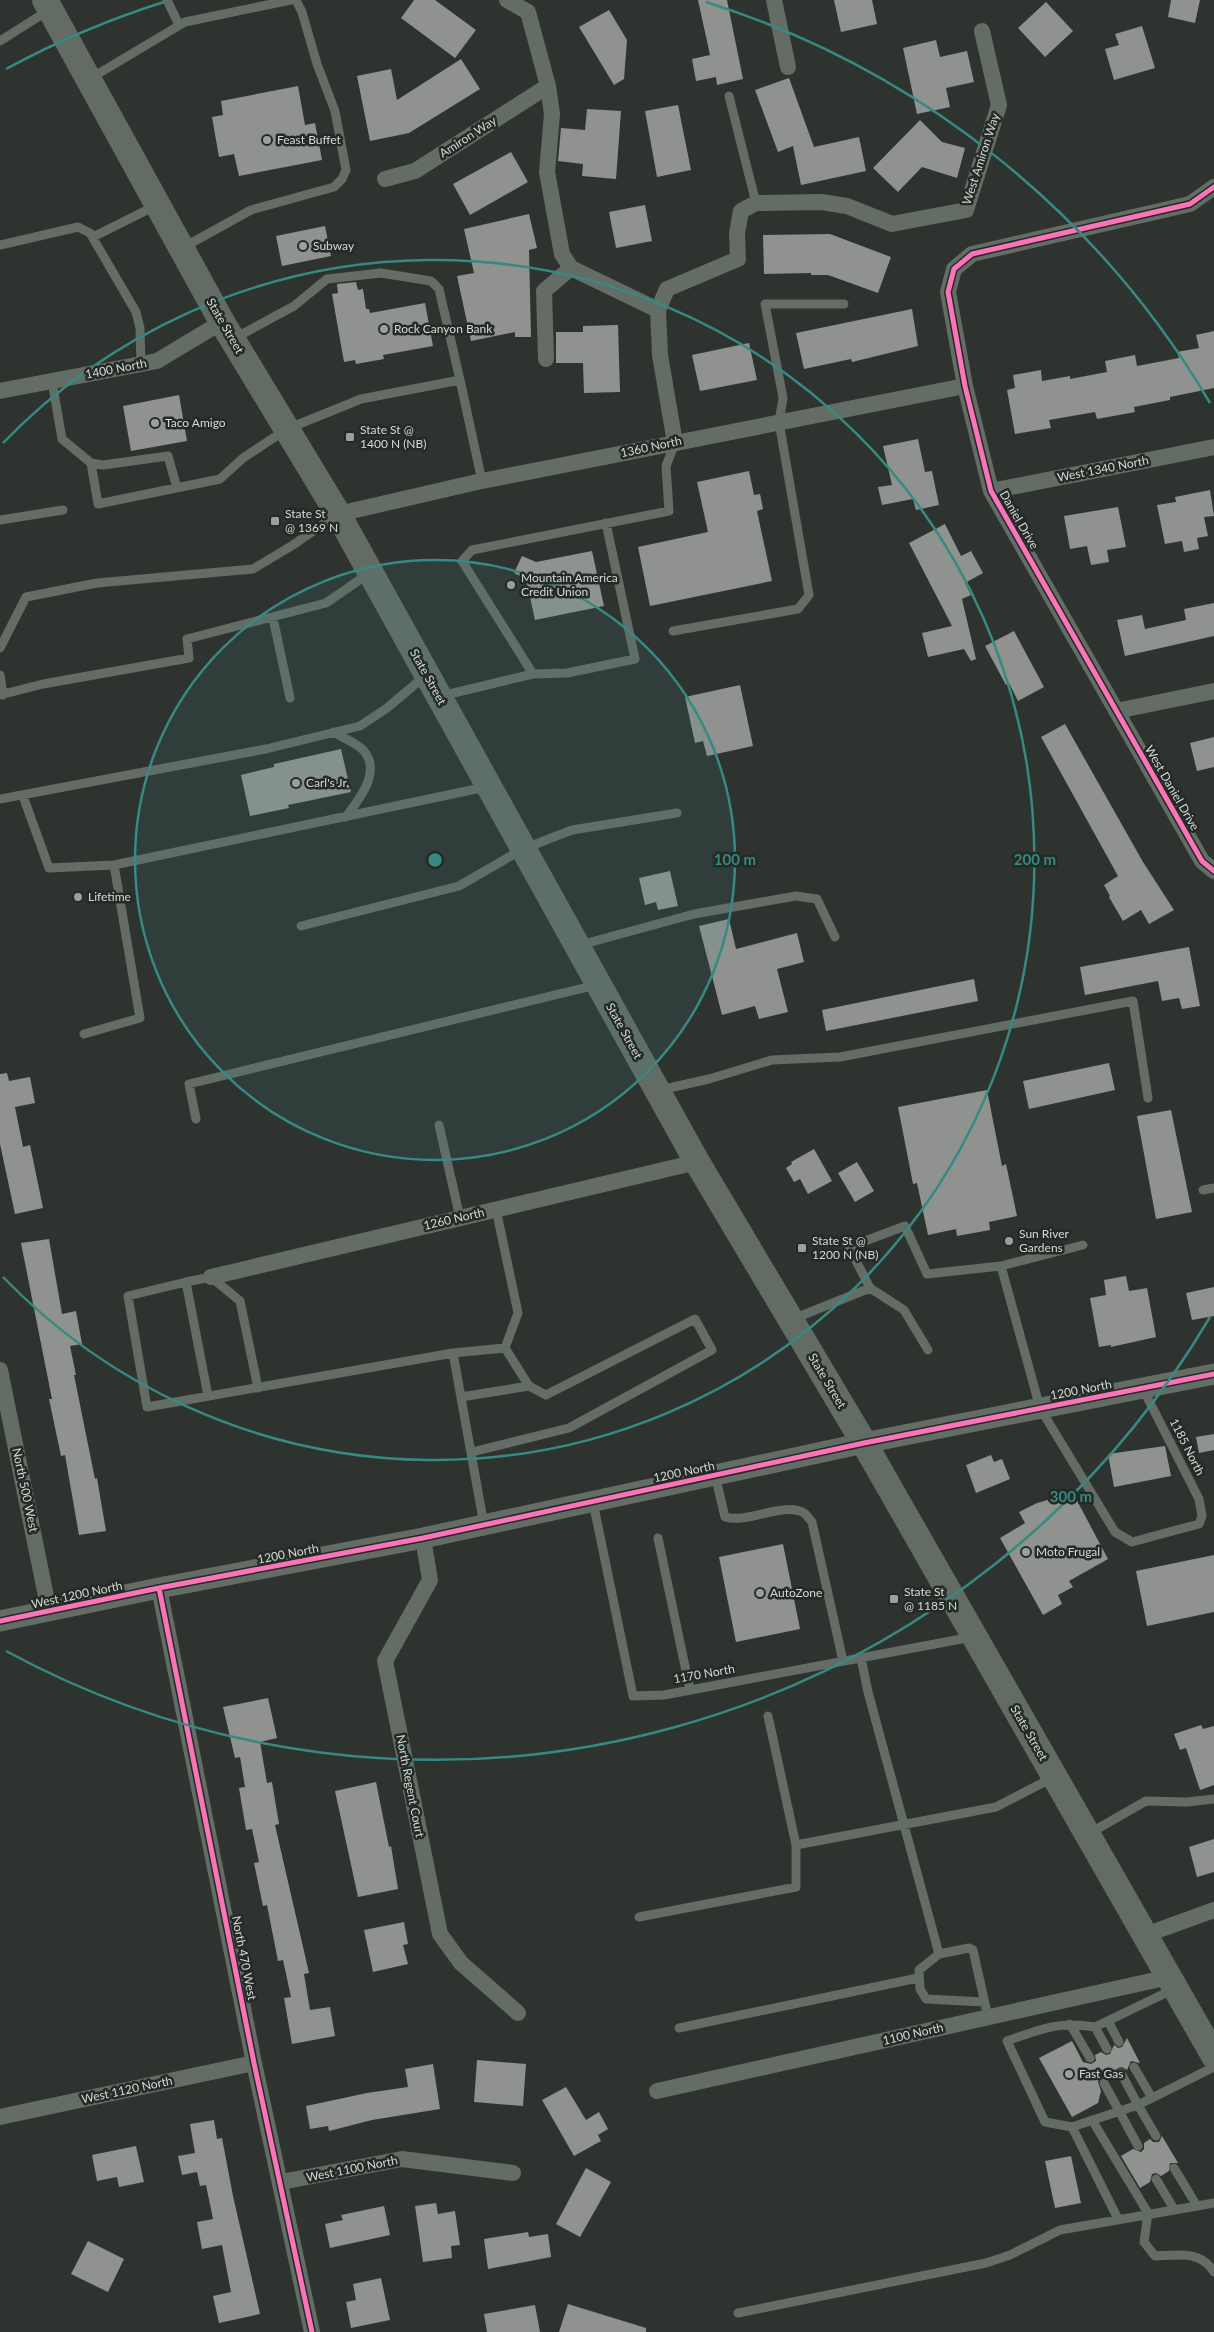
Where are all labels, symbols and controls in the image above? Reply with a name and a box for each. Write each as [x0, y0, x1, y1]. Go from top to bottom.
street label: West Amiron Way [959, 110, 1003, 207]
street label: Amiron Way [436, 112, 500, 161]
place label: Feast Buffet [277, 132, 342, 147]
marker: Feast Buffet [261, 134, 273, 146]
place label: Subway [313, 238, 355, 253]
marker: Subway [297, 240, 309, 252]
street label: State Street [204, 295, 248, 357]
place label: Rock Canyon Bank [394, 321, 493, 336]
marker: Rock Canyon Bank [378, 323, 390, 335]
street label: 1400 North [84, 355, 148, 382]
place label: Taco Amigo [165, 415, 226, 430]
marker: Taco Amigo [149, 417, 161, 429]
place label: State St @ 1400 N (NB) [360, 422, 426, 451]
marker: State St @ 1400 N (NB) [344, 431, 356, 443]
street label: 1360 North [619, 433, 683, 460]
street label: West 1340 North [1056, 452, 1150, 485]
street label: Daniel Drive [997, 488, 1042, 552]
place label: State St @ 1369 N [285, 506, 338, 535]
marker: State St @ 1369 N [269, 515, 281, 527]
place label: Mountain America Credit Union [521, 570, 618, 599]
marker: Mountain America Credit Union [505, 579, 517, 591]
street label: State Street [407, 646, 450, 708]
street label: West Daniel Drive [1142, 742, 1203, 833]
place label: Carl's Jr. [306, 775, 349, 790]
marker: Carl's Jr. [290, 777, 302, 789]
text: 100 m [714, 850, 756, 868]
text: 200 m [1014, 850, 1056, 868]
centre of rings [426, 851, 444, 869]
place label: Lifetime [88, 889, 131, 904]
marker: Lifetime [72, 891, 84, 903]
street label: State Street [603, 1000, 646, 1062]
street label: 1260 North [422, 1204, 486, 1233]
place label: Sun River Gardens [1019, 1226, 1070, 1255]
place label: State St @ 1200 N (NB) [812, 1233, 878, 1262]
marker: Sun River Gardens [1003, 1235, 1015, 1247]
marker: State St @ 1200 N (NB) [796, 1242, 808, 1254]
street label: State Street [805, 1350, 850, 1412]
street label: 1200 North [1049, 1376, 1113, 1403]
street label: 1185 North [1167, 1416, 1208, 1478]
street label: North 500 West [9, 1446, 42, 1534]
street label: 1200 North [652, 1458, 716, 1485]
text: 300 m [1050, 1487, 1092, 1505]
street label: 1200 North [256, 1540, 320, 1567]
place label: Moto Frugal [1036, 1544, 1100, 1559]
marker: Moto Frugal [1020, 1546, 1032, 1558]
street label: West 1200 North [30, 1578, 124, 1611]
place label: State St @ 1185 N [904, 1584, 957, 1613]
place label: AutoZone [770, 1585, 822, 1600]
marker: AutoZone [754, 1587, 766, 1599]
marker: State St @ 1185 N [888, 1593, 900, 1605]
street label: 1170 North [672, 1661, 736, 1686]
street label: State Street [1008, 1702, 1052, 1764]
street label: North Regent Court [393, 1733, 428, 1839]
street label: North 470 West [229, 1914, 260, 2002]
street label: 1100 North [881, 2019, 945, 2048]
place label: Fast Gas [1079, 2066, 1123, 2081]
marker: Fast Gas [1063, 2068, 1075, 2080]
street label: West 1120 North [80, 2073, 174, 2106]
street label: West 1100 North [305, 2152, 399, 2185]

